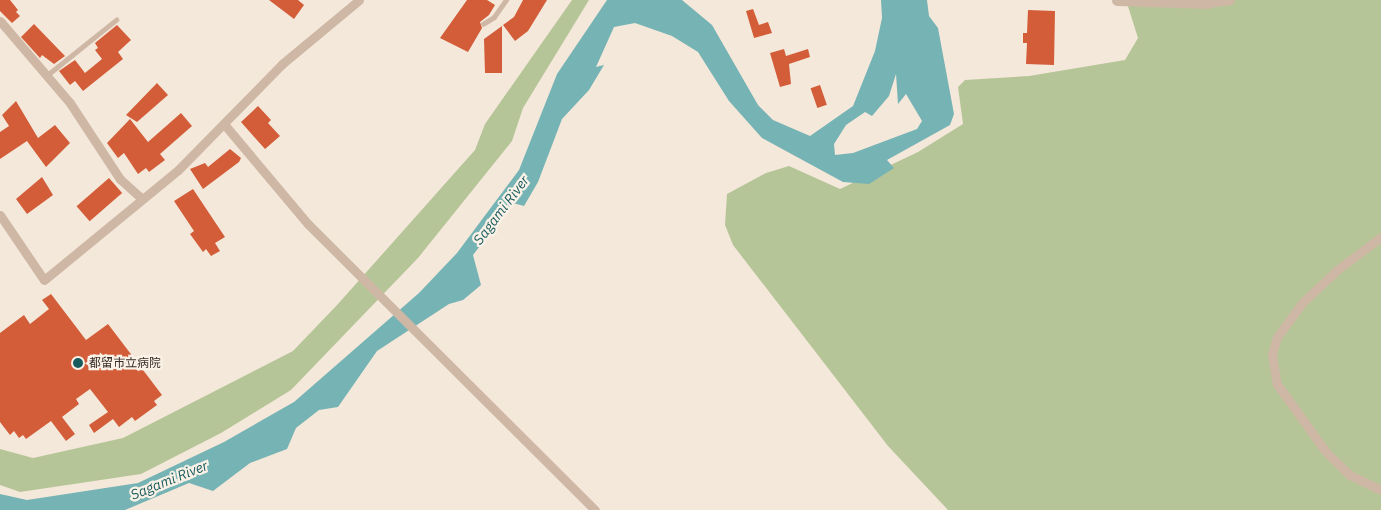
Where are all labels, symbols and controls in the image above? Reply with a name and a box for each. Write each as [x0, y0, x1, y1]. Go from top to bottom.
water label: Sagami River [470, 172, 532, 248]
marker: 都留市立病院 [71, 356, 85, 370]
place label: 都留市立病院 [89, 356, 161, 370]
water label: Sagami River [128, 457, 210, 503]

